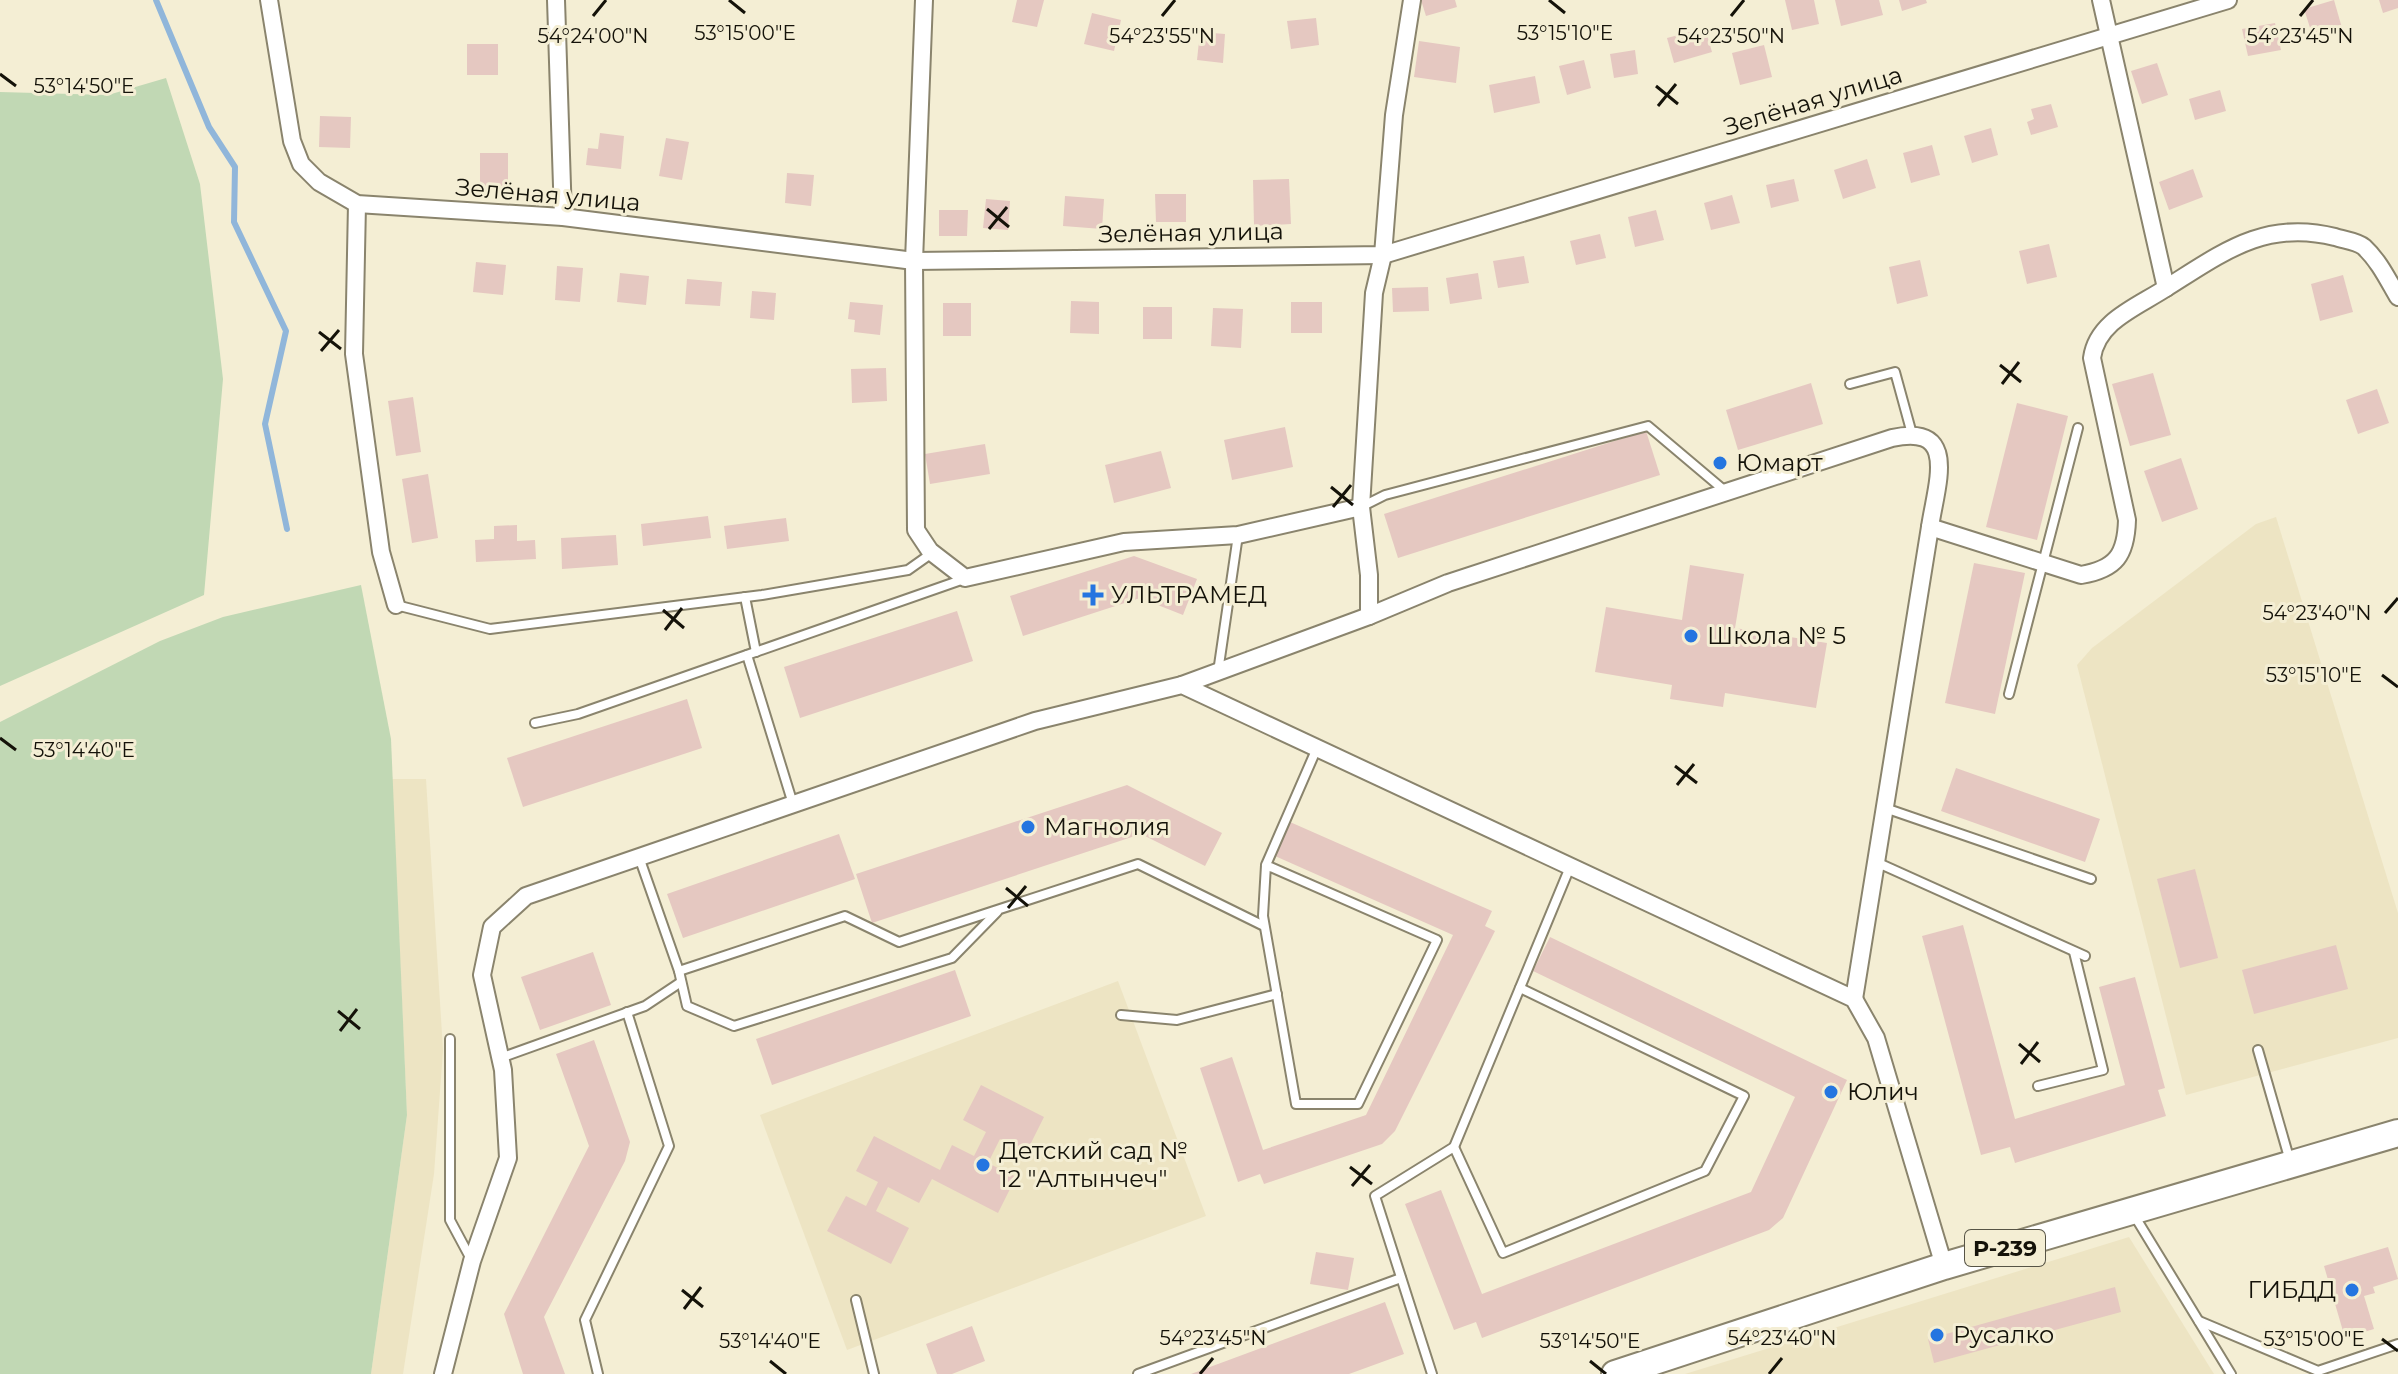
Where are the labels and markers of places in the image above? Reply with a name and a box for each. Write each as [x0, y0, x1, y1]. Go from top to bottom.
place label: Юмарт [1736, 448, 1823, 477]
marker: Юмарт [1711, 454, 1729, 472]
place label: УЛЬТРАМЕД [1111, 580, 1267, 609]
marker: УЛЬТРАМЕД [1082, 584, 1104, 606]
place label: Школа № 5 [1707, 621, 1846, 650]
marker: Школа № 5 [1682, 627, 1700, 645]
place label: Магнолия [1044, 812, 1170, 841]
marker: Магнолия [1019, 818, 1037, 836]
place label: Юлич [1847, 1077, 1919, 1106]
marker: Юлич [1822, 1083, 1840, 1101]
place label: Детский сад № 12 "Алтынчеч" [999, 1136, 1188, 1193]
marker: Детский сад № 12 "Алтынчеч" [974, 1156, 992, 1174]
place label: ГИБДД [2247, 1275, 2336, 1304]
marker: ГИБДД [2343, 1281, 2361, 1299]
place label: Русалко [1953, 1320, 2054, 1349]
marker: Русалко [1928, 1326, 1946, 1344]

